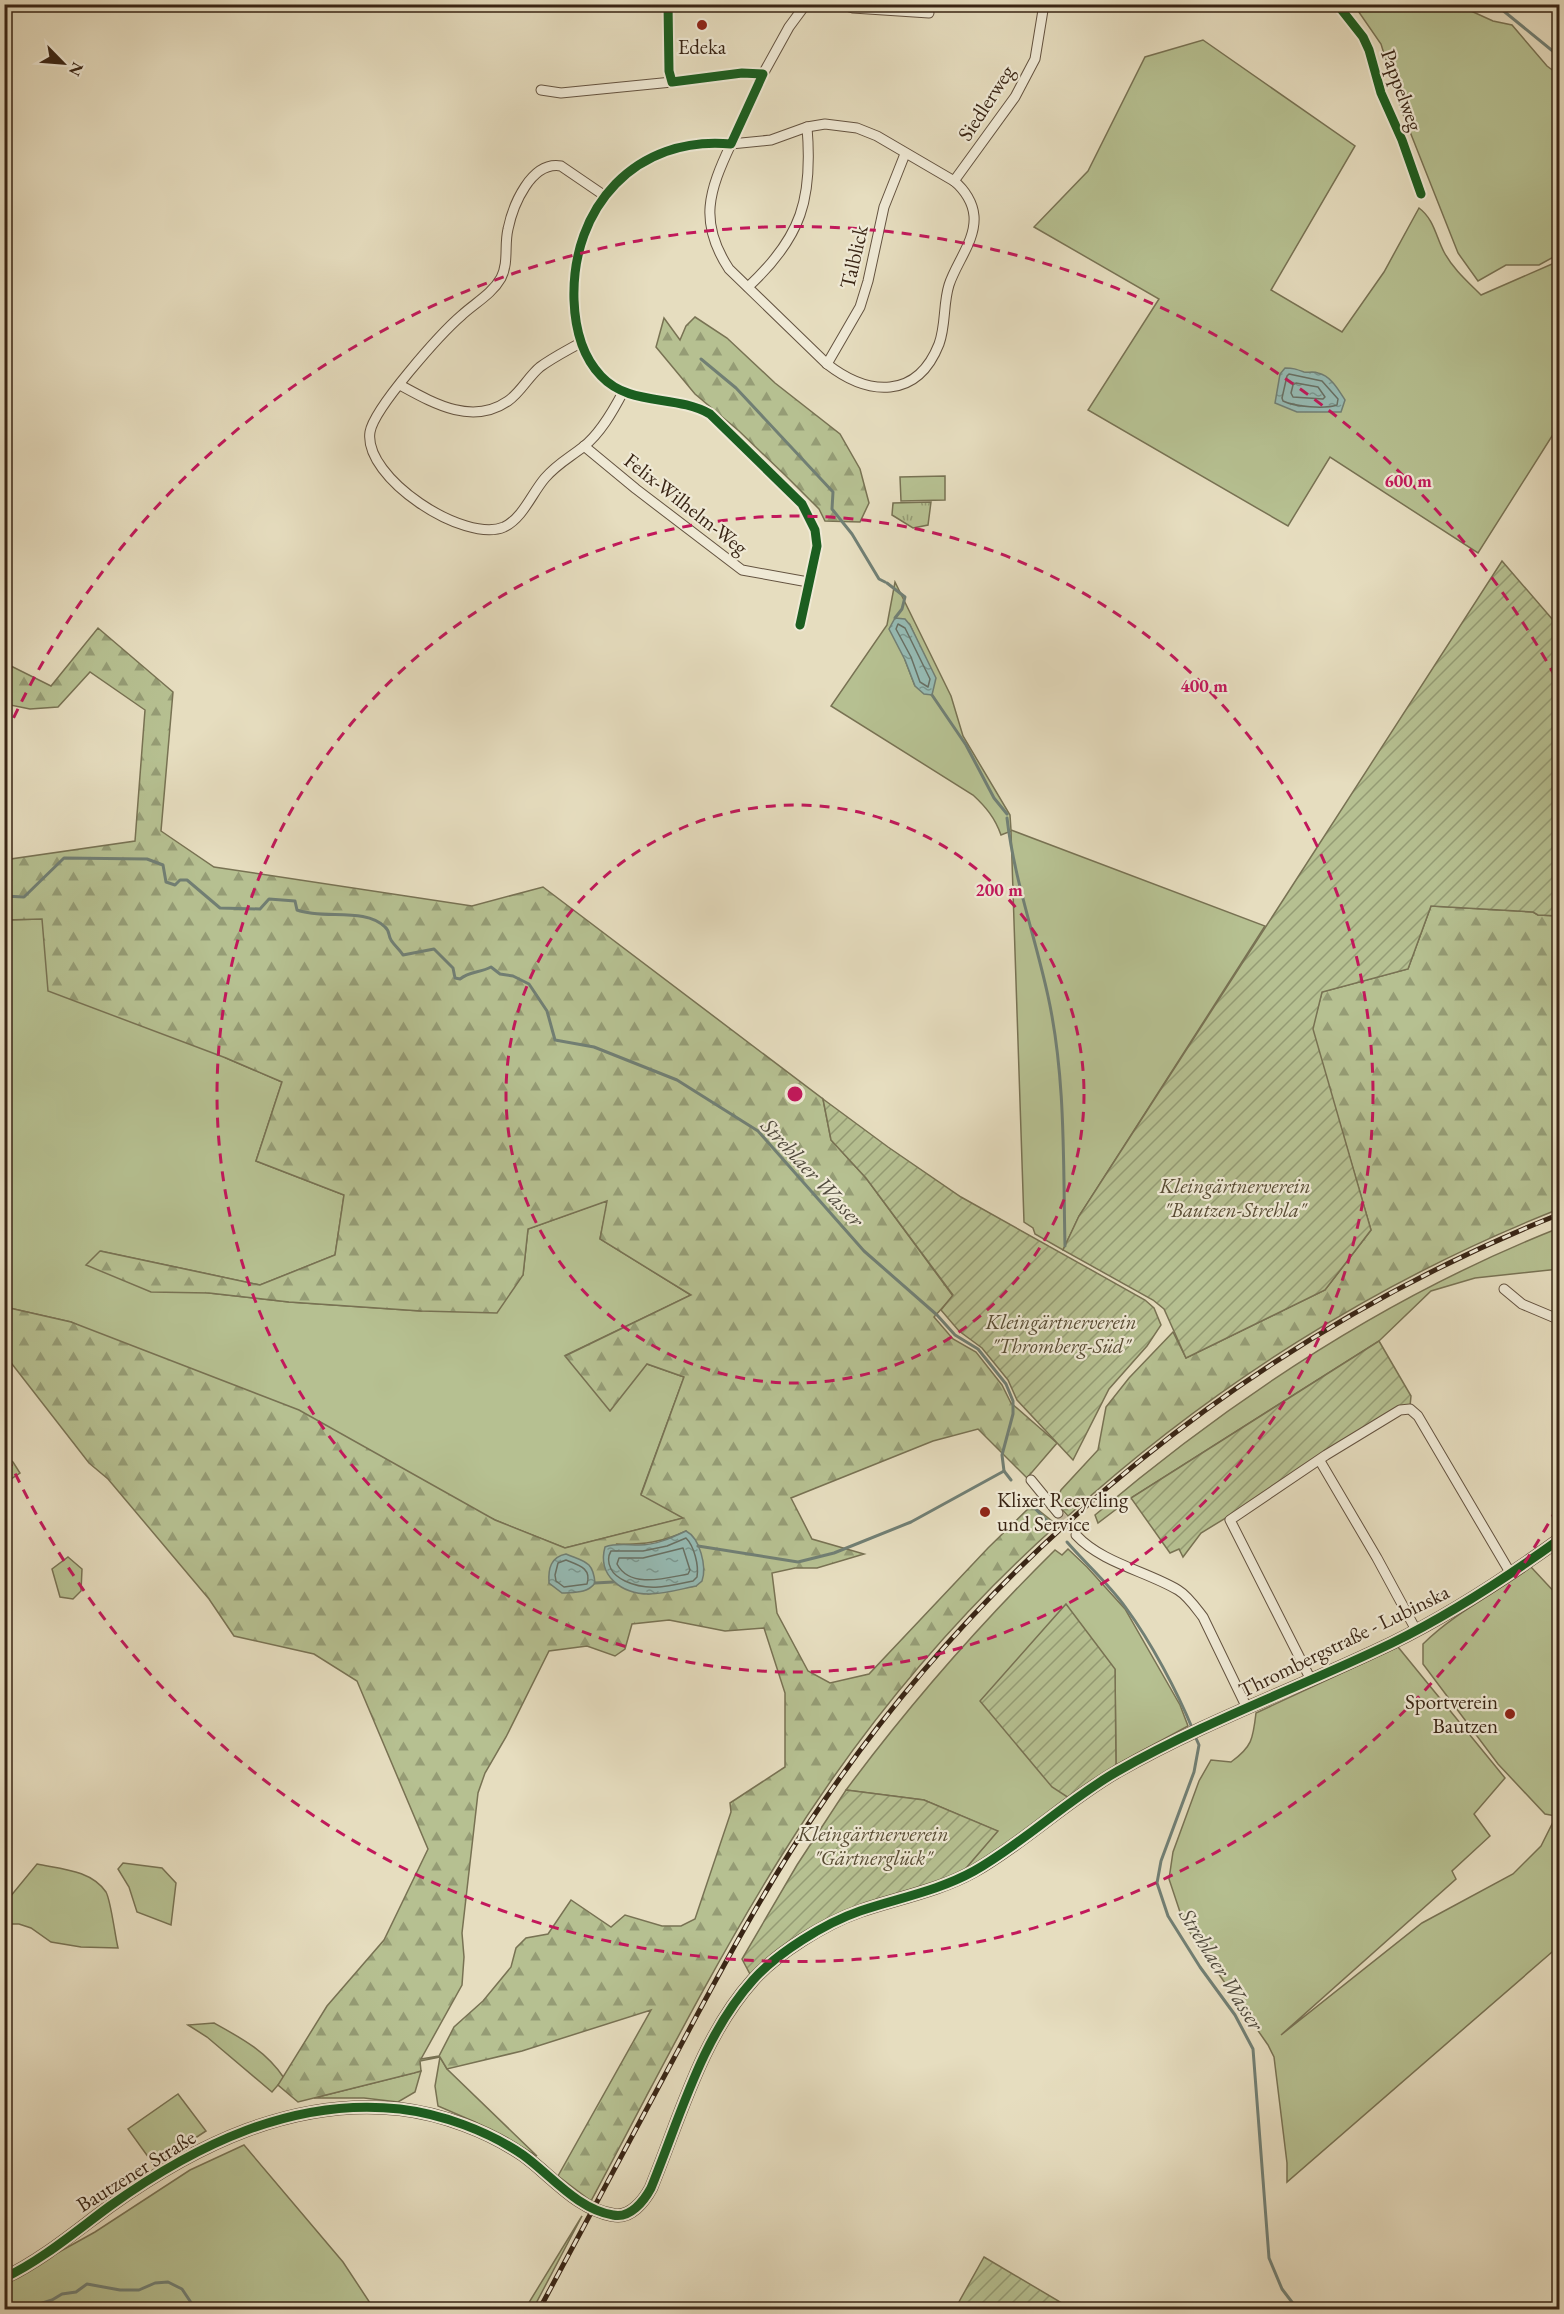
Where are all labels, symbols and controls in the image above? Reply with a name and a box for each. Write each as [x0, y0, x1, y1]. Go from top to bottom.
marker: Edeka [695, 18, 709, 32]
north arrow [33, 33, 93, 93]
place label: Edeka [678, 33, 727, 60]
street label: Pappelweg [1375, 45, 1430, 135]
text: N [64, 59, 88, 79]
street label: Siedlerweg [951, 59, 1021, 146]
street label: Talblick [833, 221, 874, 291]
street label: Felix-Wilhelm-Weg [619, 447, 754, 561]
text: 600 m [1384, 469, 1432, 492]
text: 400 m [1180, 674, 1228, 697]
text: 200 m [975, 878, 1023, 901]
centre of rings [785, 1084, 805, 1104]
water label: Strehlaer Wasser [754, 1111, 872, 1234]
park label: Kleingärtnerverein "Bautzen-Strehla" [1158, 1172, 1311, 1223]
park label: Kleingärtnerverein "Thromberg-Süd" [984, 1308, 1137, 1359]
place label: Klixer Recycling und Service [997, 1486, 1129, 1537]
marker: Klixer Recycling und Service [978, 1505, 992, 1519]
street label: Thrombergstraße - Lubinska [1234, 1578, 1454, 1703]
place label: Sportverein Bautzen [1405, 1688, 1498, 1739]
marker: Sportverein Bautzen [1503, 1707, 1517, 1721]
park label: Kleingärtnerverein "Gärtnerglück" [796, 1820, 949, 1871]
water label: Strehlaer Wasser [1172, 1902, 1272, 2037]
street label: Bautzener Straße [71, 2123, 200, 2218]

